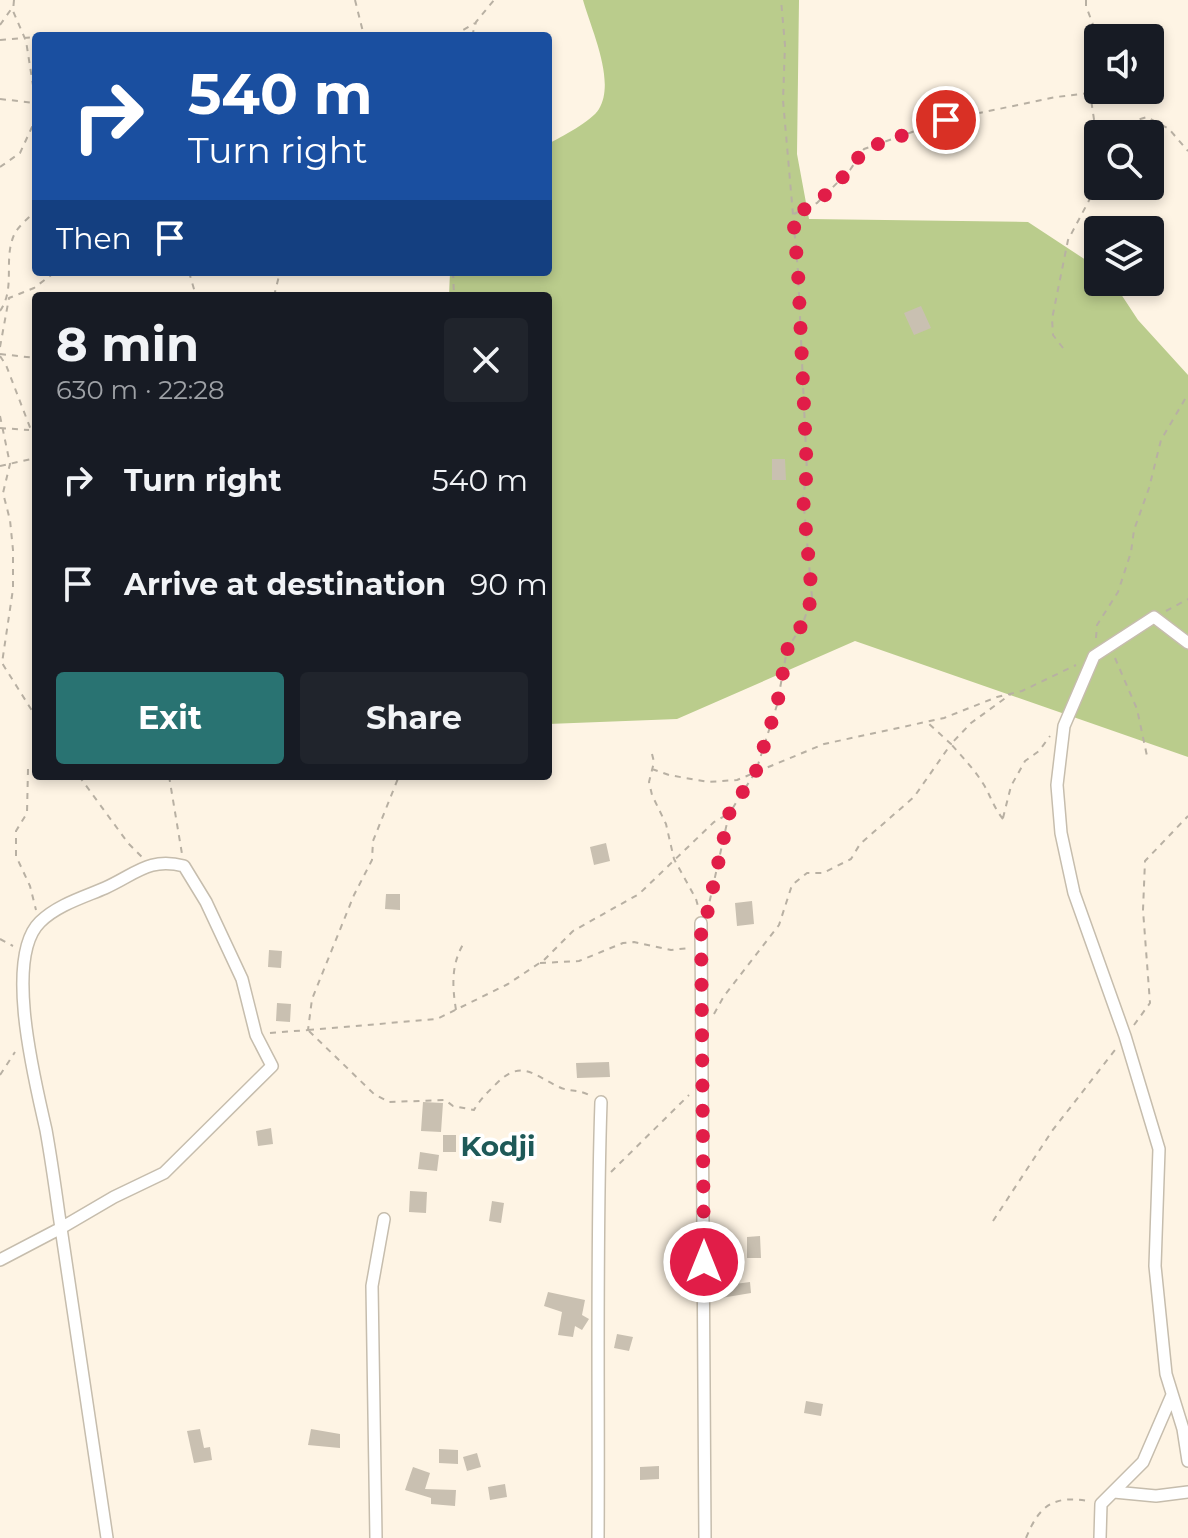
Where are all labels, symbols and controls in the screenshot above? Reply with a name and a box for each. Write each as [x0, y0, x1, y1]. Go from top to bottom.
map controls [1084, 24, 1164, 296]
button: sound [1084, 24, 1164, 104]
text: 540 m [188, 60, 373, 128]
icon: right [56, 64, 160, 168]
pin [912, 86, 980, 154]
icon: arrive [924, 98, 968, 142]
button: search [1084, 120, 1164, 200]
text: Turn right [188, 128, 368, 172]
icon: arrive [148, 216, 192, 260]
button: layers [1084, 216, 1164, 296]
text: Then [56, 220, 132, 257]
text: 8 min [56, 315, 199, 373]
button: close [444, 318, 528, 402]
text: 630 m · 22:28 [56, 374, 225, 406]
icon: right [56, 458, 100, 502]
text: Turn right [124, 462, 281, 499]
text: 540 m [432, 462, 528, 499]
icon: arrive [56, 562, 100, 606]
text: Arrive at destination [124, 566, 446, 603]
text: 90 m [470, 566, 548, 603]
button: Exit [56, 672, 284, 764]
button: Share [300, 672, 528, 764]
district label: Kodji [461, 1129, 535, 1163]
position arrow [662, 1220, 746, 1304]

